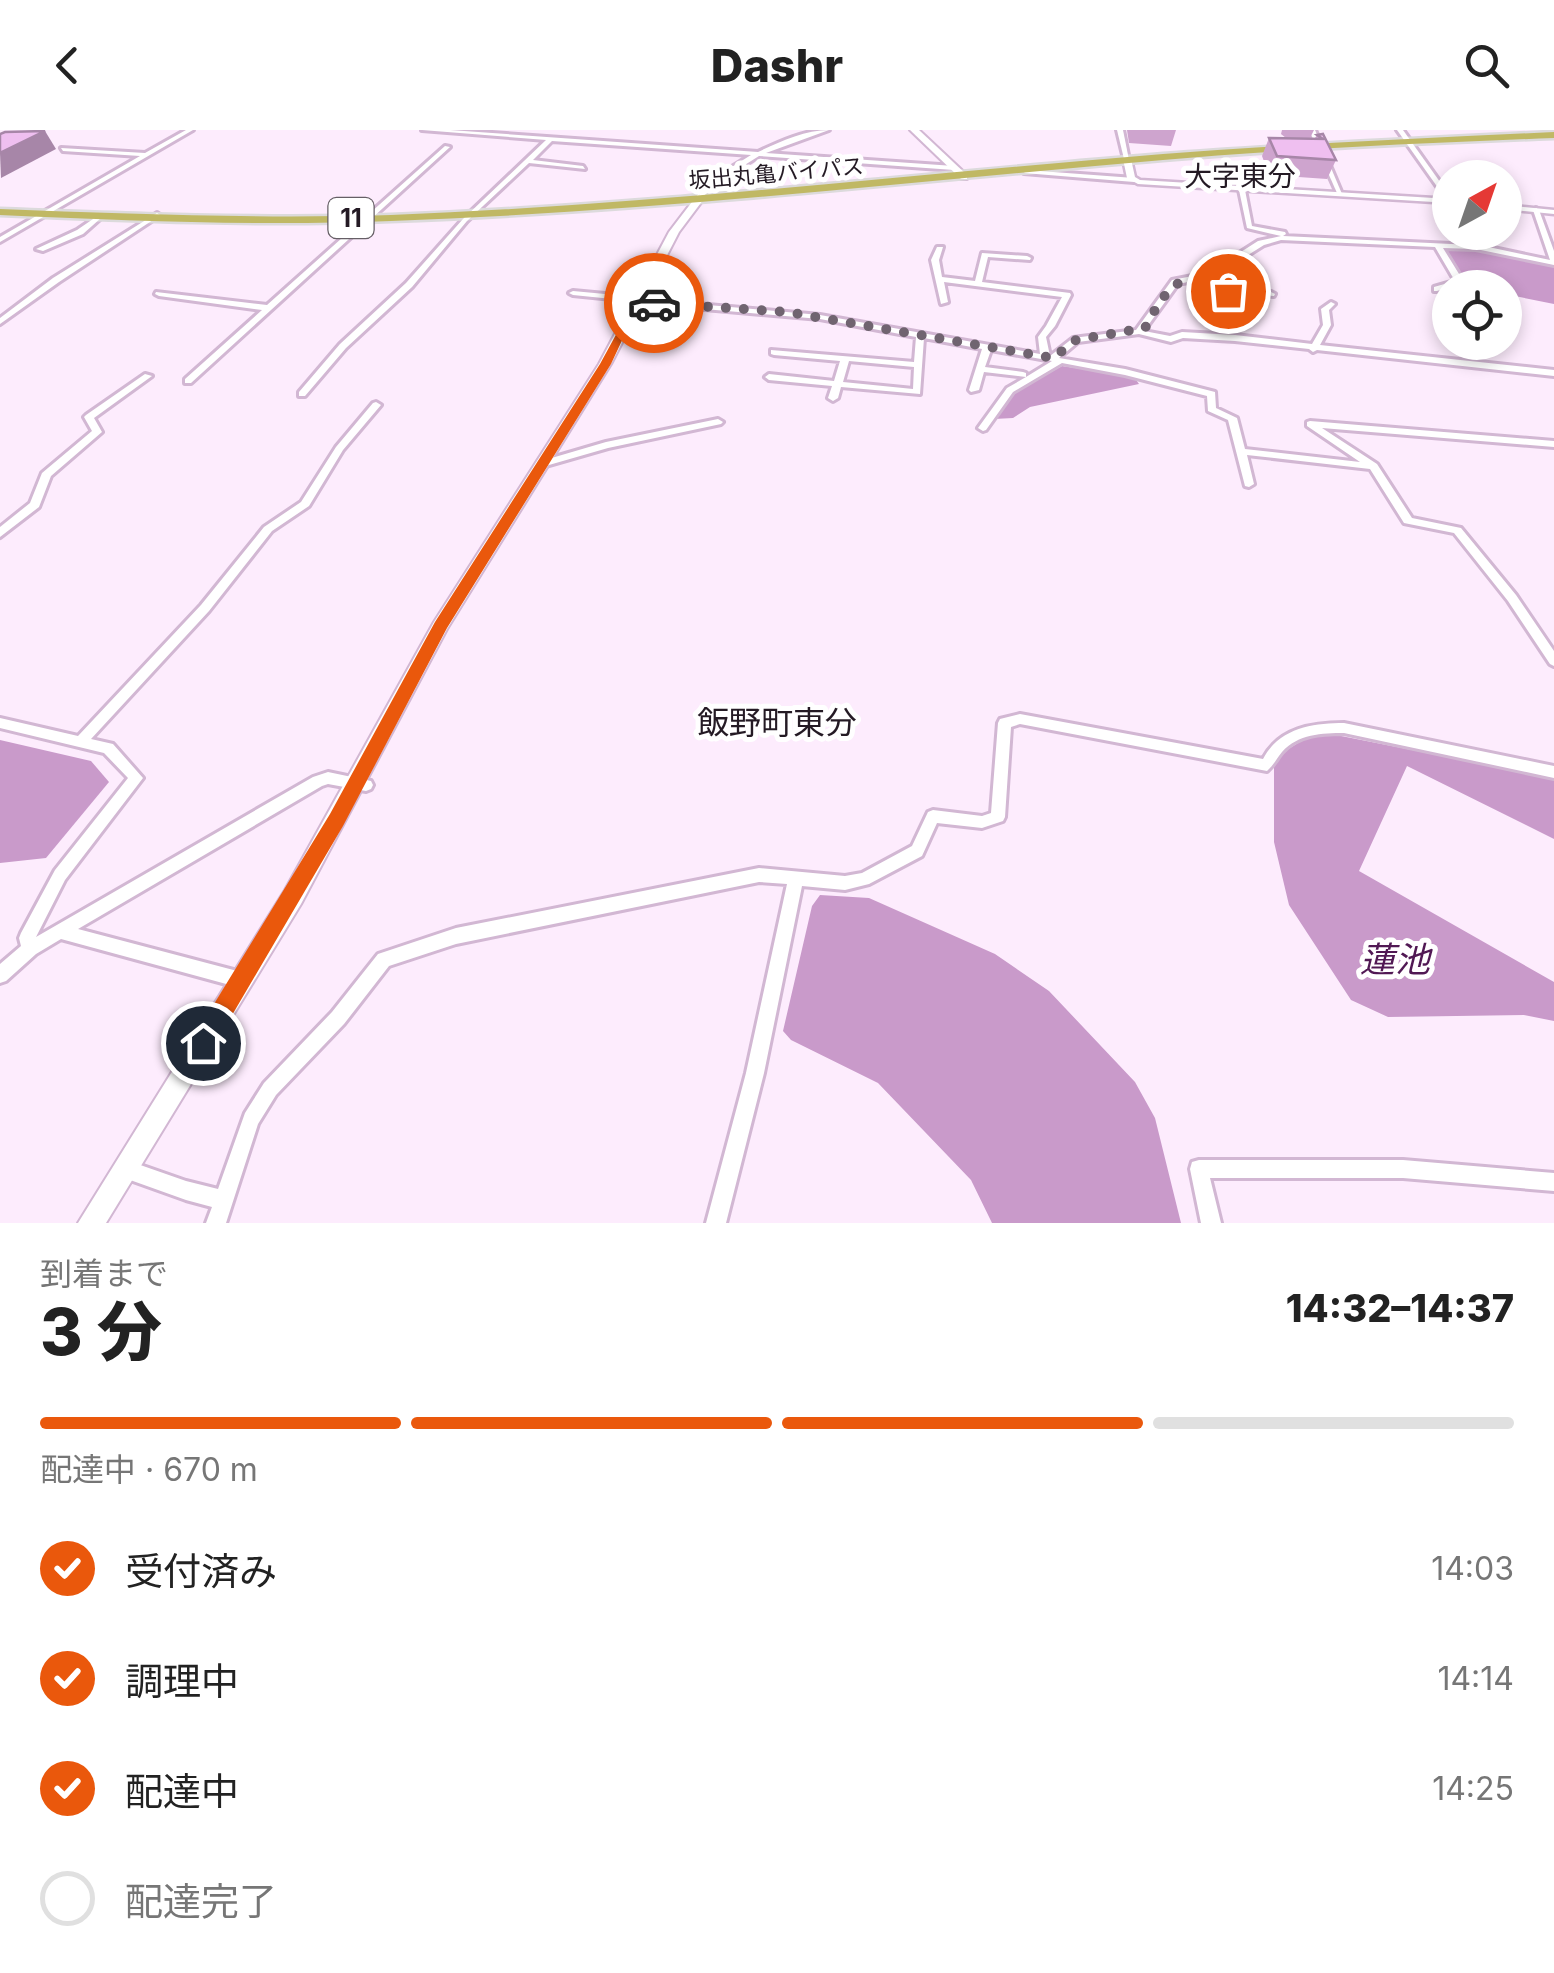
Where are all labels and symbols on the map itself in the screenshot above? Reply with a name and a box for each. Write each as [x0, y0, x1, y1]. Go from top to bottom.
street label: 坂出丸亀バイパス [687, 152, 865, 194]
district label: 大字東分 [1184, 159, 1296, 193]
north arrow [1432, 160, 1522, 250]
road number: 11 [328, 198, 374, 238]
pin [1186, 249, 1271, 334]
courier [604, 253, 704, 353]
district label: 飯野町東分 [697, 703, 857, 742]
water label: 蓮池 [1360, 938, 1433, 980]
pin [161, 1001, 246, 1086]

